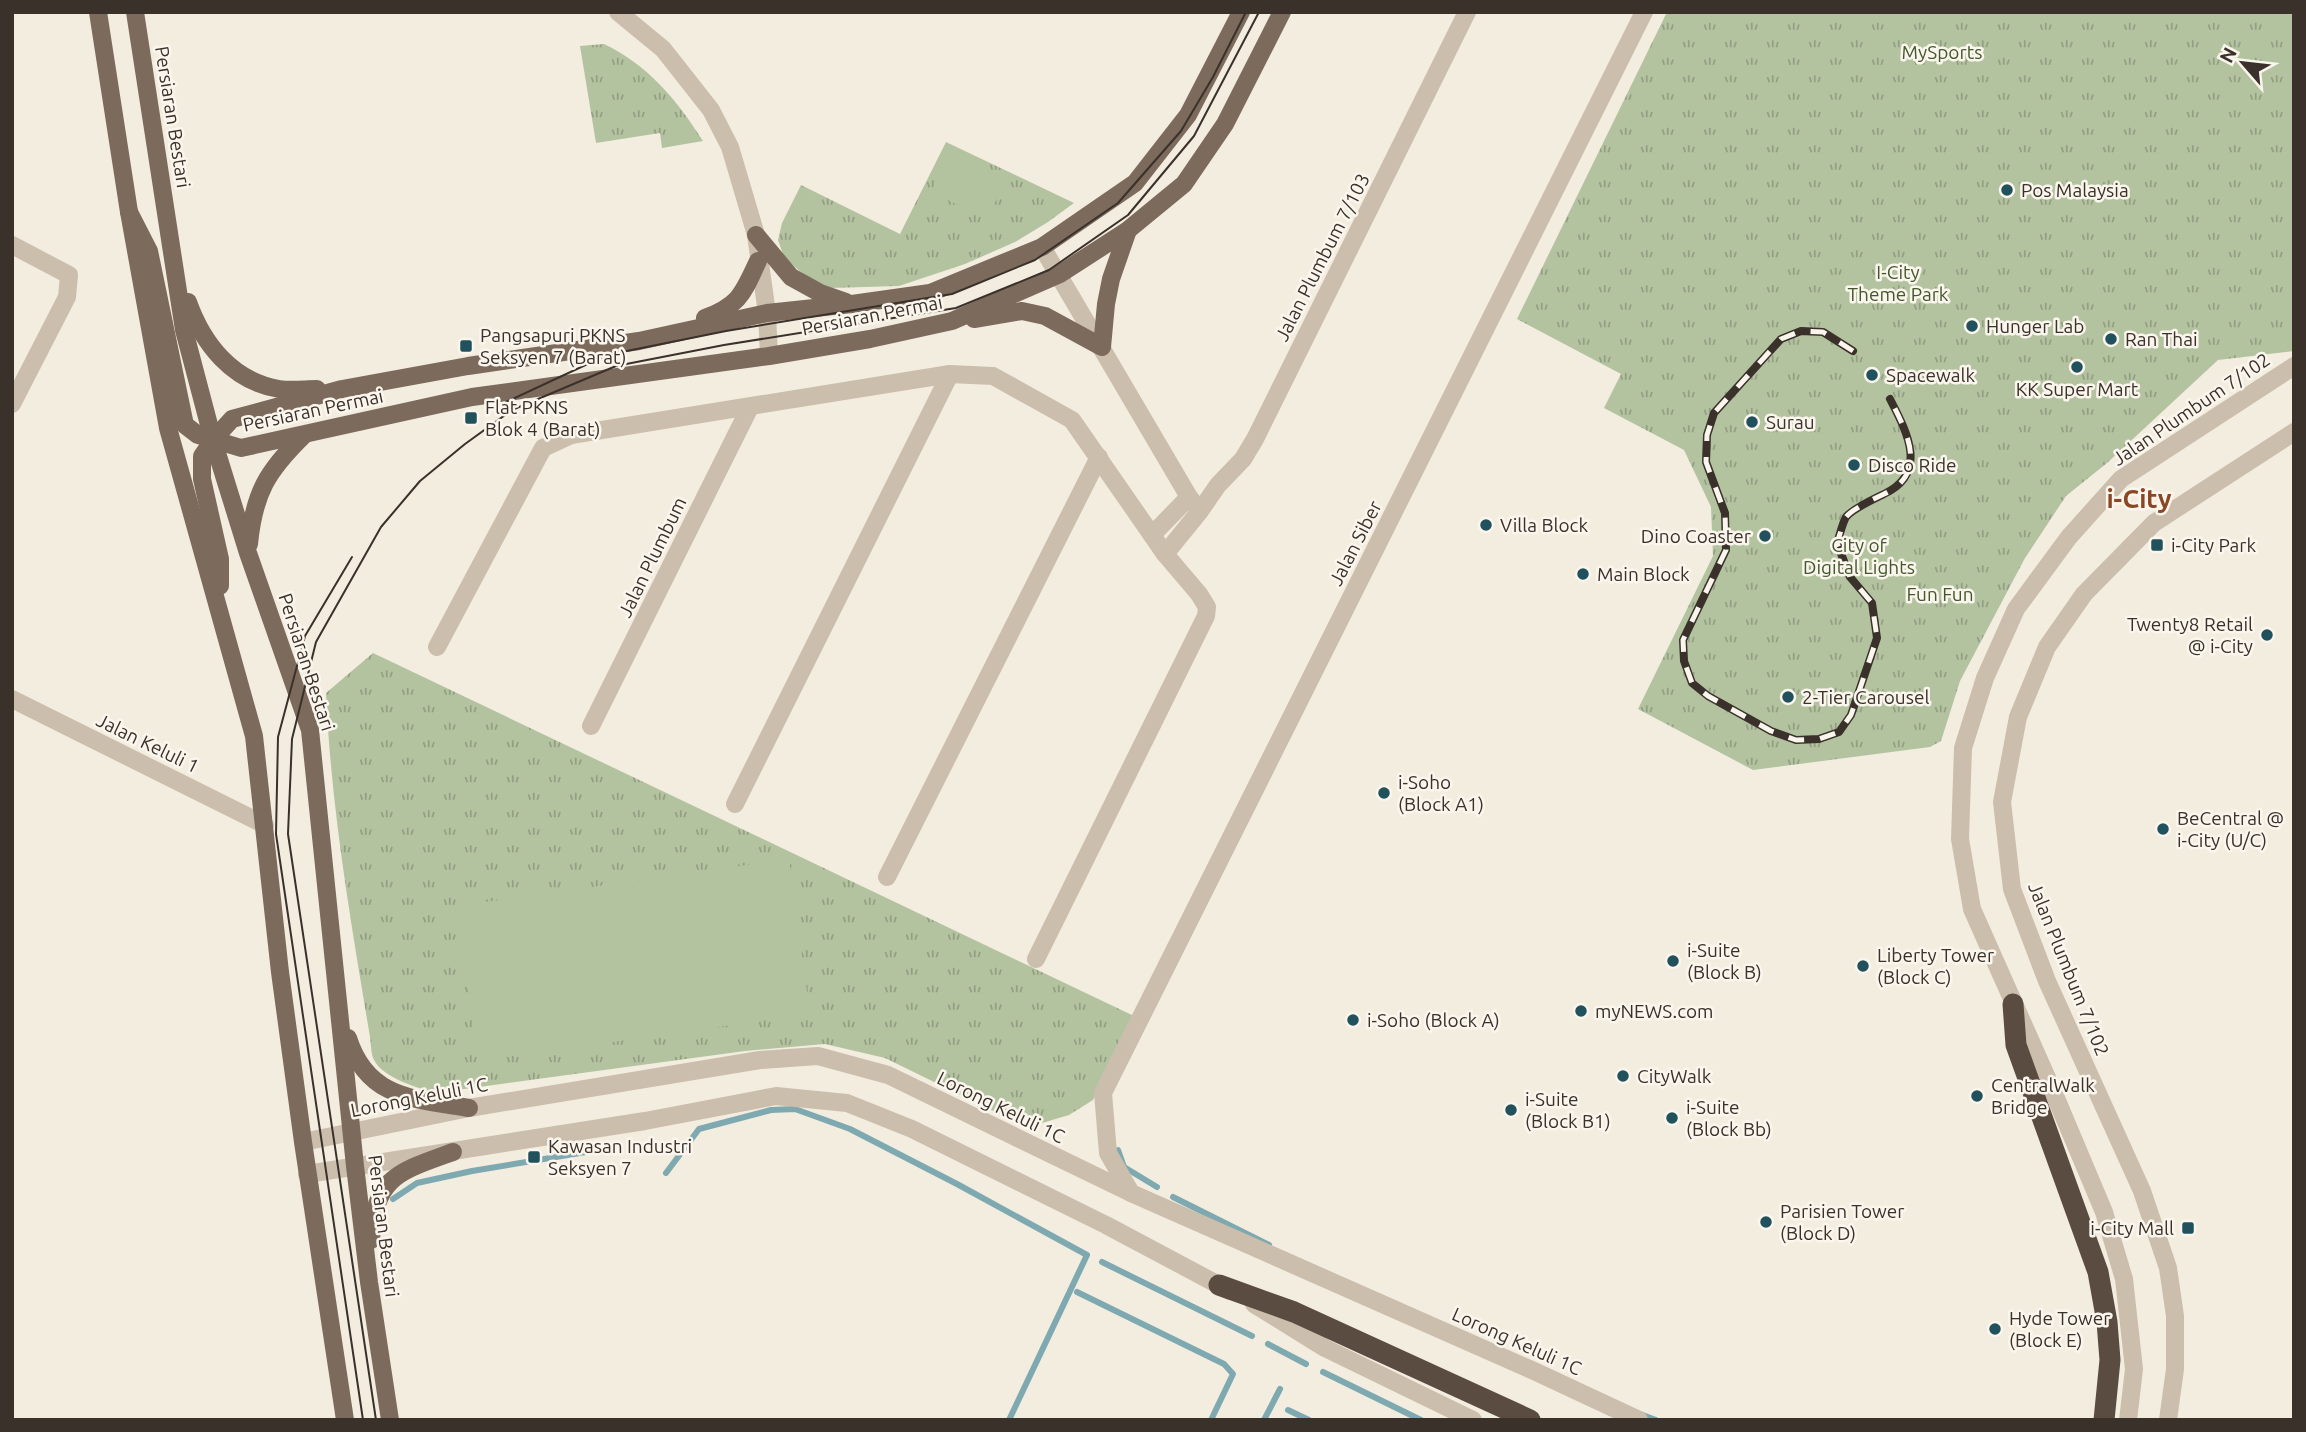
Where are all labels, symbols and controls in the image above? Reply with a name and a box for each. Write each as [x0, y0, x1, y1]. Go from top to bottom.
north arrow [2208, 28, 2278, 98]
park label: MySports [1902, 41, 1982, 63]
text: N [2215, 44, 2241, 66]
street label: Persiaran Bestari [151, 45, 195, 189]
street label: Jalan Plumbum 7/103 [1270, 169, 1374, 345]
place label: Pos Malaysia [2021, 179, 2129, 201]
marker: Pos Malaysia [1999, 182, 2015, 198]
park label: I-City Theme Park [1848, 261, 1949, 305]
street label: Persiaran Permai [800, 291, 944, 339]
place label: Hunger Lab [1986, 315, 2084, 337]
marker: Hunger Lab [1964, 318, 1980, 334]
place label: Pangsapuri PKNS Seksyen 7 (Barat) [480, 324, 626, 368]
place label: Ran Thai [2125, 328, 2198, 350]
marker: Ran Thai [2103, 331, 2119, 347]
marker: Pangsapuri PKNS Seksyen 7 (Barat) [458, 338, 474, 354]
street label: Jalan Plumbum 7/102 [2108, 348, 2274, 470]
marker: KK Super Mart [2069, 359, 2085, 375]
place label: Spacewalk [1886, 364, 1976, 386]
marker: Spacewalk [1864, 367, 1880, 383]
place label: KK Super Mart [2016, 378, 2139, 400]
street label: Persiaran Permai [241, 384, 385, 436]
place label: Flat PKNS Blok 4 (Barat) [485, 396, 600, 440]
marker: Flat PKNS Blok 4 (Barat) [463, 410, 479, 426]
place label: Surau [1766, 411, 1815, 433]
marker: Surau [1744, 414, 1760, 430]
place label: Disco Ride [1868, 454, 1957, 476]
marker: Disco Ride [1846, 457, 1862, 473]
district label: i-City [2106, 484, 2172, 513]
street label: Jalan Plumbum [613, 493, 691, 621]
street label: Jalan Siber [1324, 497, 1386, 589]
place label: Villa Block [1500, 514, 1588, 536]
marker: Villa Block [1478, 517, 1494, 533]
place label: Dino Coaster [1641, 525, 1751, 547]
marker: Dino Coaster [1757, 528, 1773, 544]
park label: City of Digital Lights [1803, 534, 1915, 578]
place label: i-City Park [2171, 534, 2257, 556]
marker: i-City Park [2149, 537, 2165, 553]
place label: Main Block [1597, 563, 1690, 585]
marker: Main Block [1575, 566, 1591, 582]
park label: Fun Fun [1906, 583, 1974, 605]
street label: Persiaran Bestari [274, 590, 340, 734]
place label: Twenty8 Retail @ i-City [2127, 613, 2253, 657]
marker: Twenty8 Retail @ i-City [2259, 627, 2275, 643]
place label: 2-Tier Carousel [1802, 686, 1929, 708]
marker: 2-Tier Carousel [1780, 689, 1796, 705]
street label: Jalan Keluli 1 [93, 709, 203, 777]
place label: i-Soho (Block A1) [1398, 771, 1484, 815]
marker: i-Soho (Block A1) [1376, 785, 1392, 801]
place label: BeCentral @ i-City (U/C) [2177, 807, 2284, 851]
marker: BeCentral @ i-City (U/C) [2155, 821, 2171, 837]
street label: Jalan Plumbum 7/102 [2024, 879, 2114, 1059]
place label: i-Suite (Block B) [1687, 939, 1762, 983]
place label: Liberty Tower (Block C) [1877, 944, 1994, 988]
marker: i-Suite (Block B) [1665, 953, 1681, 969]
marker: Liberty Tower (Block C) [1855, 958, 1871, 974]
place label: myNEWS.com [1595, 1000, 1713, 1022]
marker: myNEWS.com [1573, 1003, 1589, 1019]
place label: i-Soho (Block A) [1367, 1009, 1500, 1031]
marker: i-Soho (Block A) [1345, 1012, 1361, 1028]
place label: CityWalk [1637, 1065, 1712, 1087]
street label: Lorong Keluli 1C [934, 1067, 1069, 1148]
marker: CityWalk [1615, 1068, 1631, 1084]
street label: Lorong Keluli 1C [349, 1073, 490, 1121]
place label: CentralWalk Bridge [1991, 1074, 2095, 1118]
place label: i-Suite (Block B1) [1525, 1088, 1611, 1132]
marker: CentralWalk Bridge [1969, 1088, 1985, 1104]
place label: i-Suite (Block Bb) [1686, 1096, 1772, 1140]
marker: i-Suite (Block B1) [1503, 1102, 1519, 1118]
marker: i-Suite (Block Bb) [1664, 1110, 1680, 1126]
place label: Kawasan Industri Seksyen 7 [548, 1135, 692, 1179]
marker: Kawasan Industri Seksyen 7 [526, 1149, 542, 1165]
street label: Persiaran Bestari [364, 1154, 404, 1298]
place label: Parisien Tower (Block D) [1780, 1200, 1905, 1244]
marker: Parisien Tower (Block D) [1758, 1214, 1774, 1230]
place label: i-City Mall [2090, 1217, 2174, 1239]
marker: i-City Mall [2180, 1220, 2196, 1236]
street label: Lorong Keluli 1C [1449, 1303, 1585, 1379]
place label: Hyde Tower (Block E) [2009, 1307, 2110, 1351]
marker: Hyde Tower (Block E) [1987, 1321, 2003, 1337]

